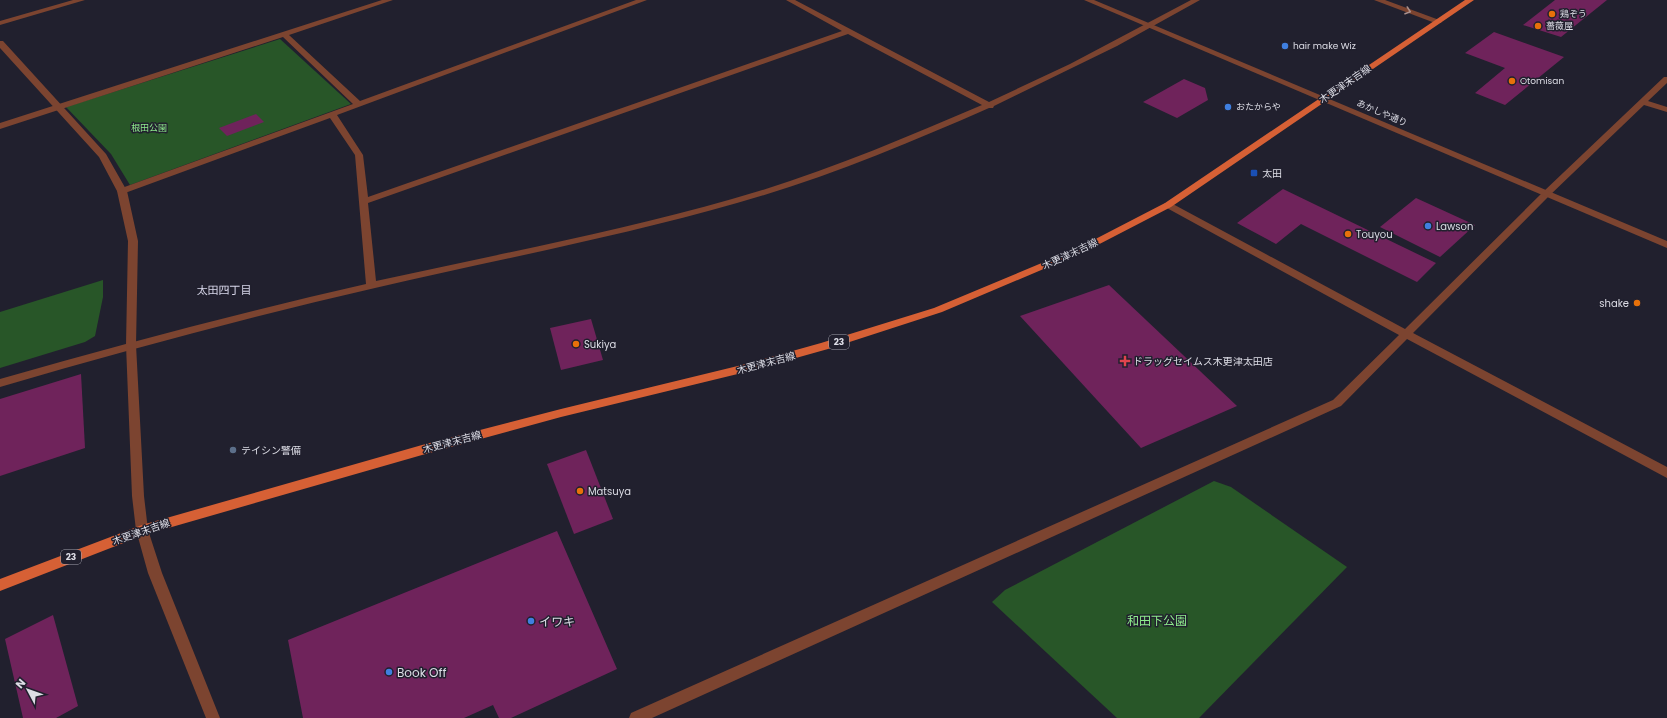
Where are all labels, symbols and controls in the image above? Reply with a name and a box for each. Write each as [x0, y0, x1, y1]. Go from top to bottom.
one-way arrow [1404, 6, 1411, 14]
place label: 鶏ぞう [1560, 8, 1587, 20]
marker: 鶏ぞう [1547, 9, 1557, 19]
place label: 薔薇屋 [1546, 20, 1573, 32]
marker: 薔薇屋 [1533, 21, 1543, 31]
place label: hair make Wiz [1293, 40, 1356, 52]
marker: hair make Wiz [1280, 41, 1290, 51]
street label: 木更津末吉線 [1316, 61, 1374, 107]
place label: Otomisan [1520, 75, 1564, 87]
marker: Otomisan [1507, 76, 1517, 86]
street label: あかしや通り [1355, 97, 1409, 129]
place label: おたからや [1236, 101, 1281, 113]
marker: おたからや [1223, 102, 1233, 112]
park label: 根田公園 [131, 122, 167, 134]
place label: 太田 [1262, 166, 1282, 181]
marker: 太田 [1249, 168, 1259, 178]
place label: Lawson [1436, 219, 1473, 234]
marker: Lawson [1423, 221, 1433, 231]
place label: Touyou [1356, 227, 1393, 242]
marker: Touyou [1343, 229, 1353, 239]
street label: 木更津末吉線 [1040, 235, 1100, 273]
district label: 太田四丁目 [197, 282, 252, 298]
place label: shake [1599, 296, 1629, 311]
marker: shake [1632, 298, 1642, 308]
road number: 23 [829, 335, 849, 349]
place label: Sukiya [584, 337, 616, 352]
marker: Sukiya [571, 339, 581, 349]
street label: 木更津末吉線 [735, 348, 797, 378]
place label: ドラッグセイムス木更津太田店 [1133, 354, 1273, 369]
marker: ドラッグセイムス木更津太田店 [1120, 356, 1130, 366]
street label: 木更津末吉線 [421, 427, 483, 457]
place label: テイシン警備 [241, 443, 301, 458]
marker: テイシン警備 [228, 445, 238, 455]
place label: Matsuya [588, 484, 631, 499]
marker: Matsuya [575, 486, 585, 496]
street label: 木更津末吉線 [110, 515, 172, 549]
road number: 23 [61, 550, 81, 564]
park label: 和田下公園 [1127, 612, 1187, 629]
place label: イワキ [539, 613, 575, 630]
marker: イワキ [526, 616, 536, 626]
place label: Book Off [397, 664, 446, 681]
marker: Book Off [384, 667, 394, 677]
north arrow [8, 670, 48, 710]
text: N [12, 675, 29, 692]

